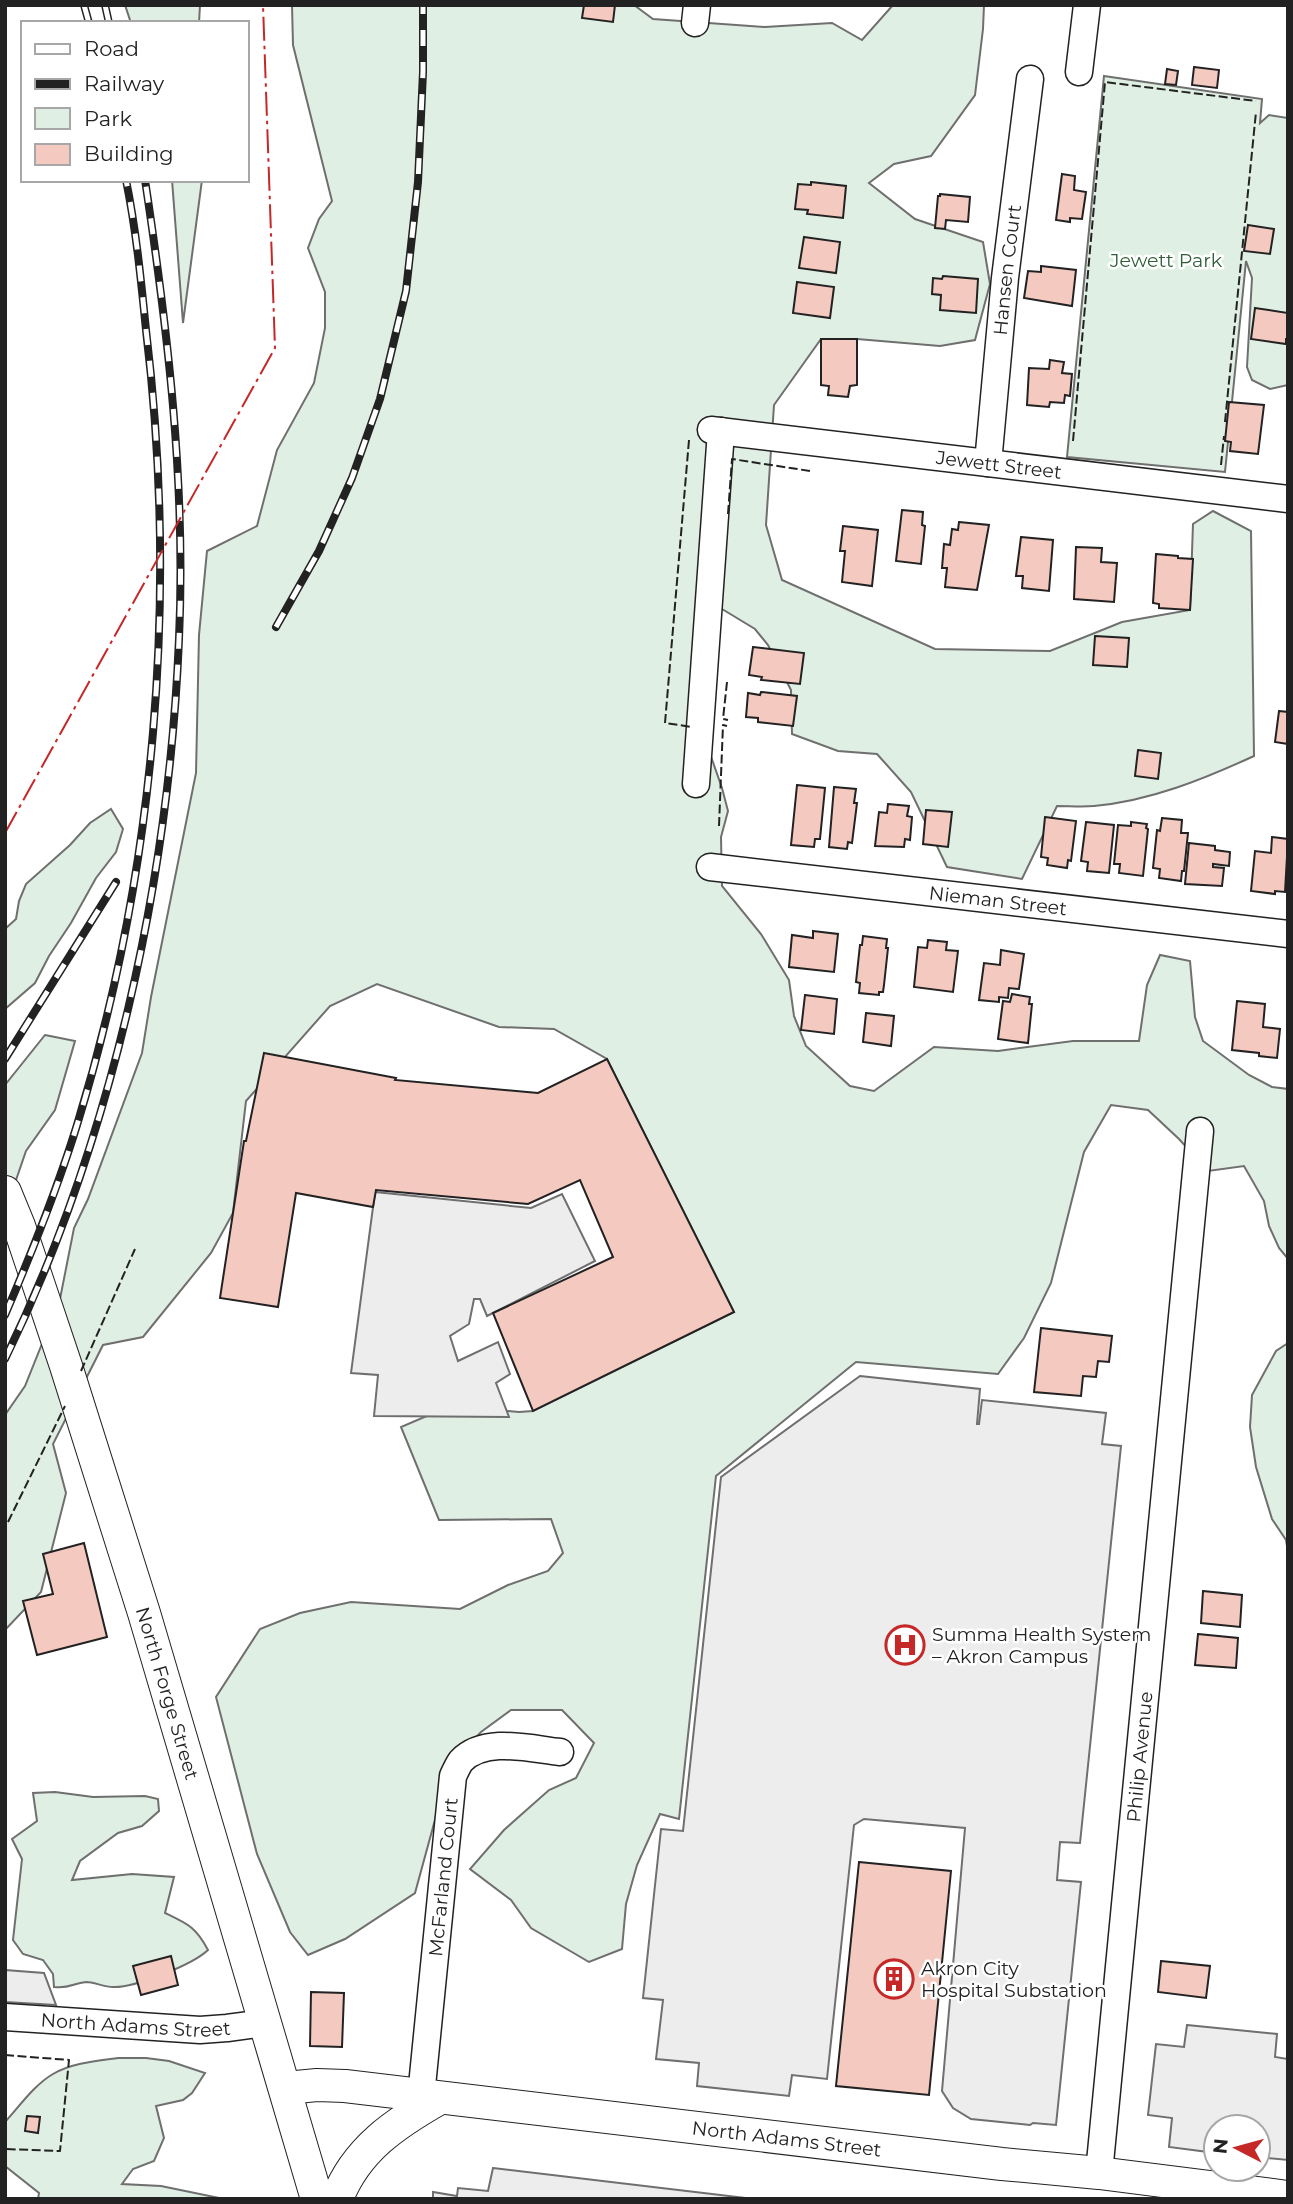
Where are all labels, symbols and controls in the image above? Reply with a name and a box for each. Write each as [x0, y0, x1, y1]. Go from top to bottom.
legend [21, 21, 248, 182]
text: Road [84, 36, 139, 61]
text: Railway [84, 71, 165, 96]
text: Park [84, 106, 132, 131]
text: Building [84, 141, 174, 166]
street label: Hansen Court [988, 203, 1026, 336]
park label: Jewett Park [1109, 249, 1223, 272]
street label: Jewett Street [934, 445, 1063, 483]
street label: Nieman Street [928, 881, 1069, 920]
street label: North Forge Street [131, 1604, 204, 1782]
place label: Summa Health System – Akron Campus [932, 1623, 1151, 1668]
hospital icon: Summa Health System – Akron Campus [884, 1624, 926, 1666]
street label: Philip Avenue [1122, 1690, 1157, 1824]
street label: McFarland Court [424, 1796, 462, 1958]
place label: Akron City Hospital Substation [921, 1957, 1107, 2002]
building icon: Akron City Hospital Substation [873, 1958, 915, 2000]
street label: North Adams Street [40, 2008, 232, 2041]
north arrow [1202, 2113, 1272, 2183]
street label: North Adams Street [691, 2116, 883, 2161]
text: N [1208, 2137, 1233, 2155]

